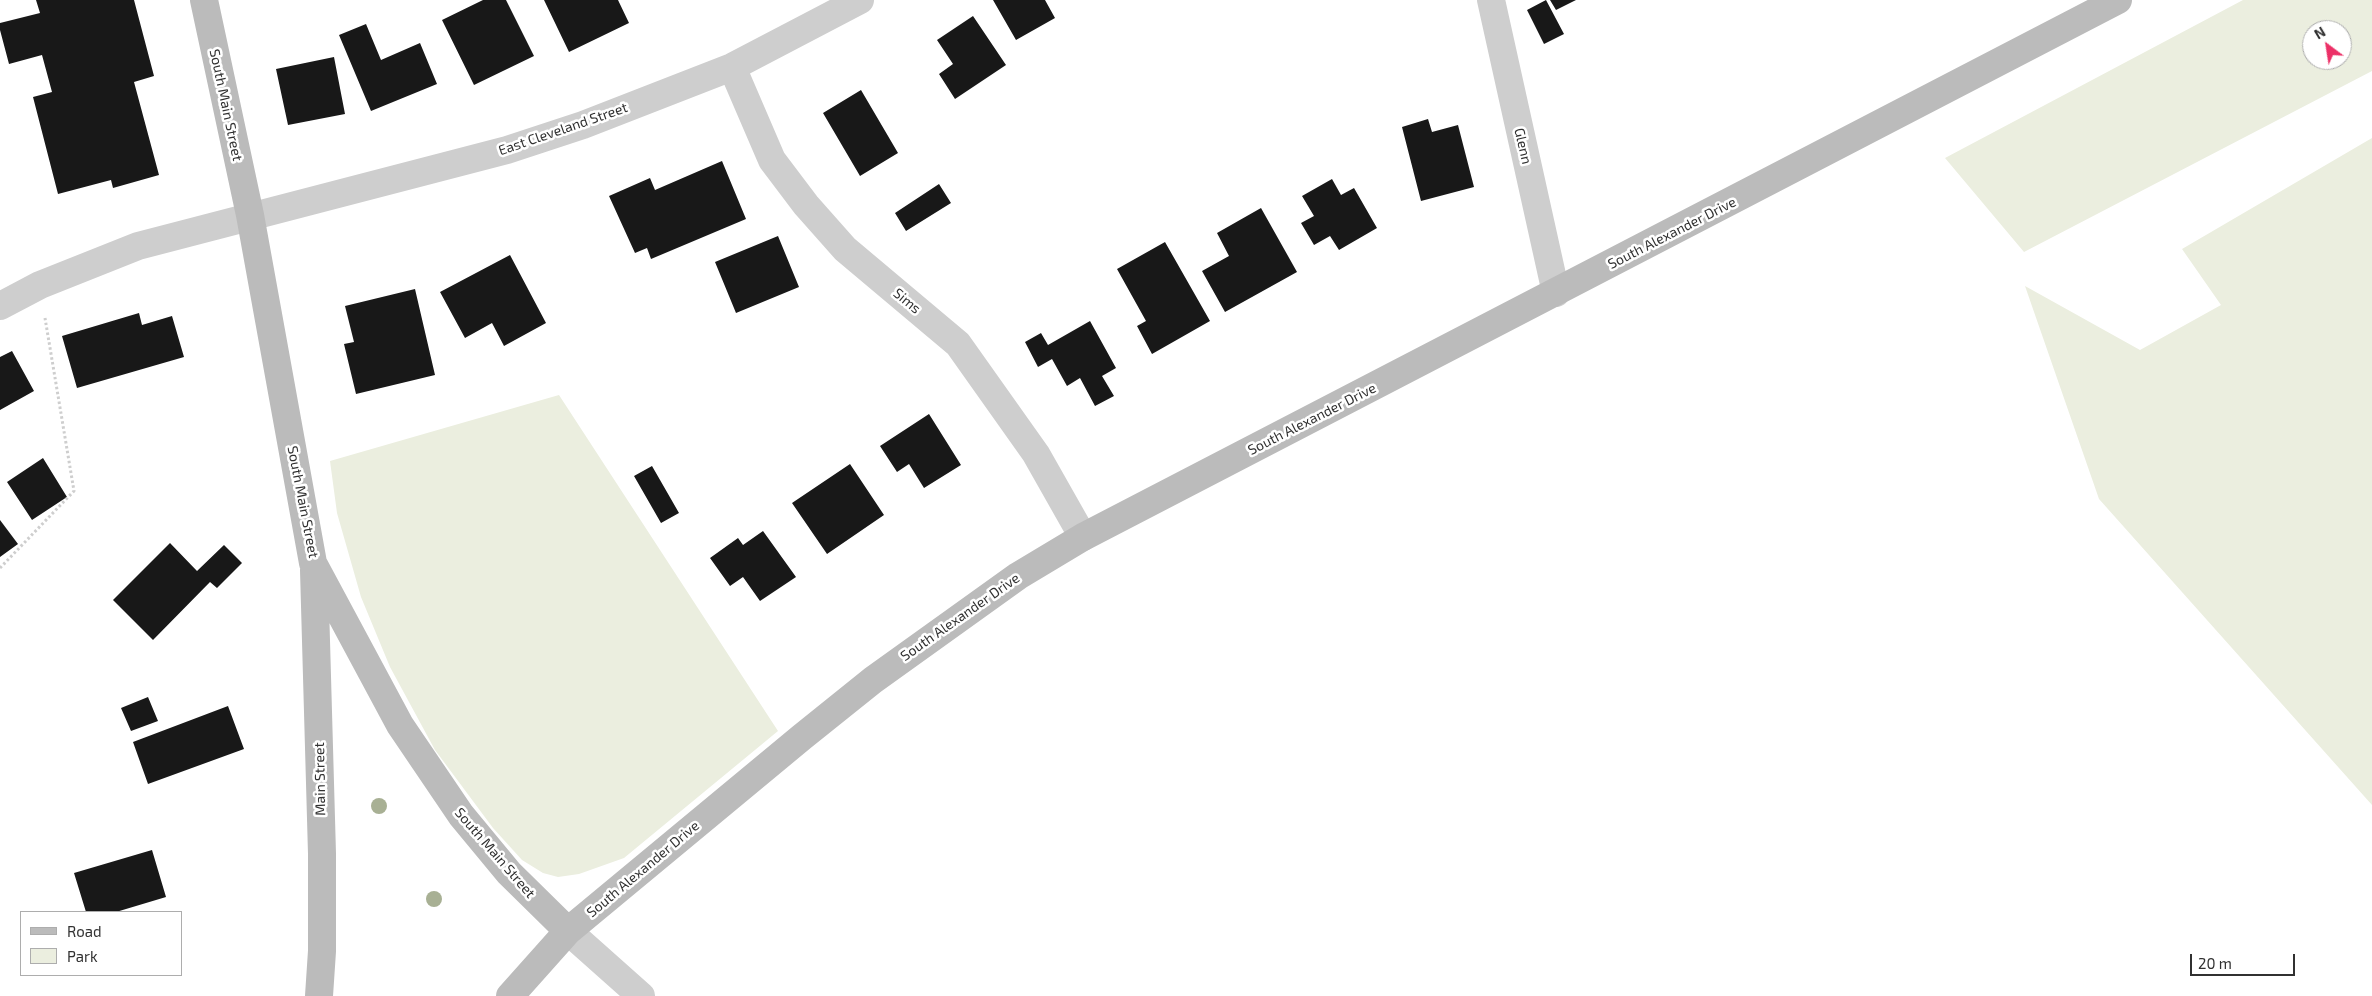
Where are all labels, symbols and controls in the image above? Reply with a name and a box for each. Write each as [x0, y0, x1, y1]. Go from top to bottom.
north arrow [2302, 20, 2352, 70]
text: N [2311, 23, 2328, 42]
street label: South Main Street [206, 48, 246, 162]
street label: East Cleveland Street [496, 99, 630, 159]
street label: Glenn [1511, 126, 1535, 166]
street label: South Alexander Drive [1605, 193, 1739, 273]
street label: Sims [890, 285, 924, 317]
street label: South Alexander Drive [1245, 379, 1379, 459]
street label: South Main Street [284, 444, 322, 560]
street label: South Alexander Drive [897, 570, 1023, 664]
street label: Main Street [311, 742, 329, 816]
street label: South Main Street [451, 804, 539, 902]
street label: South Alexander Drive [583, 817, 703, 921]
legend [20, 911, 182, 976]
text: Road [67, 922, 102, 940]
scale bar [2192, 944, 2297, 976]
text: Park [67, 947, 98, 965]
text: 20 m [2198, 954, 2232, 972]

